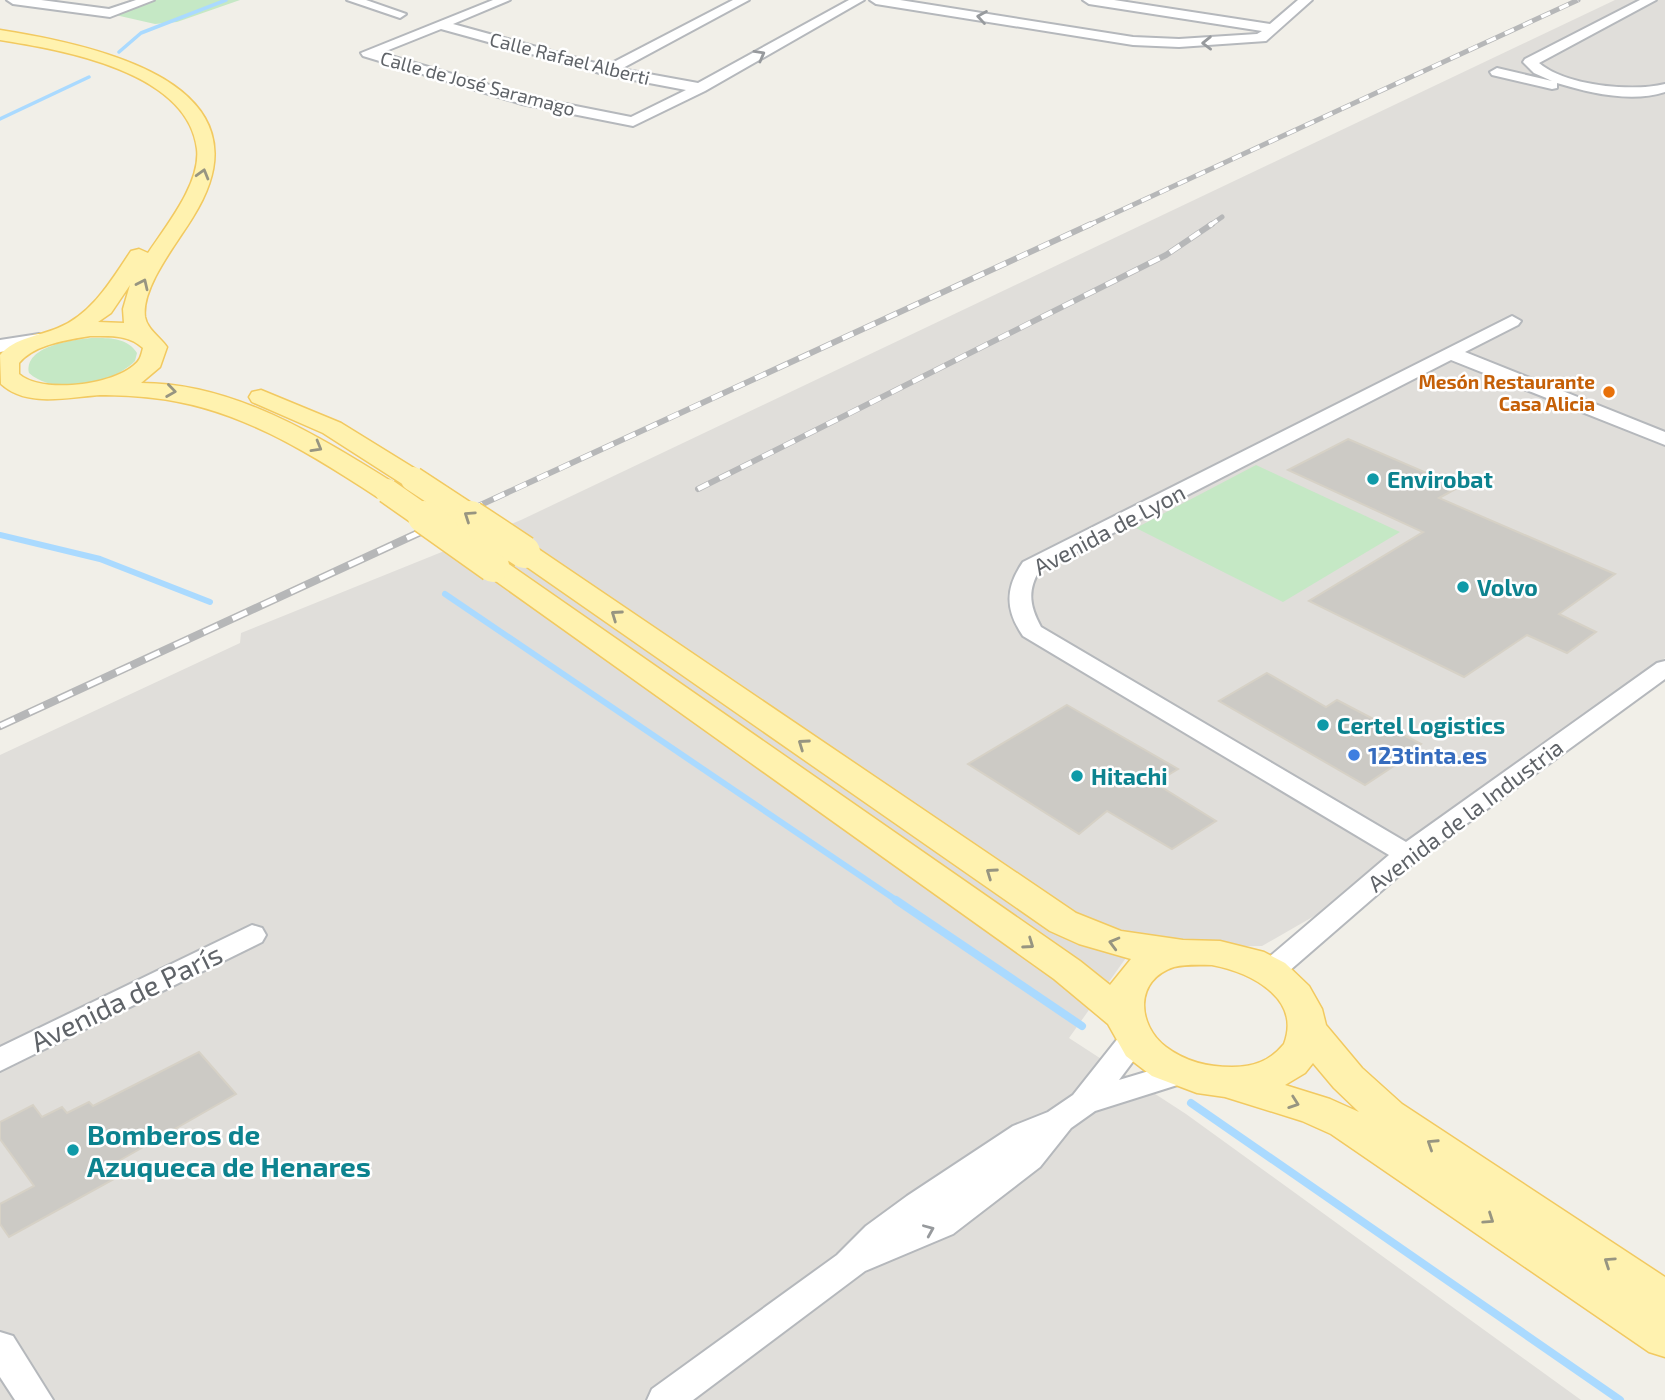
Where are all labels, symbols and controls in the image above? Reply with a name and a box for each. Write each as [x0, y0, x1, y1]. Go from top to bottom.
one-way arrow [976, 10, 988, 25]
street label: Calle Rafael Alberti [488, 27, 652, 89]
one-way arrow [1201, 35, 1212, 51]
street label: Calle de José Saramago [378, 46, 578, 120]
one-way arrow [753, 50, 765, 63]
one-way arrow [195, 168, 210, 180]
one-way arrow [135, 279, 149, 292]
place label: Mesón Restaurante Casa Alicia [1418, 370, 1595, 415]
one-way arrow [165, 383, 177, 398]
marker: Mesón Restaurante Casa Alicia [1601, 384, 1617, 400]
one-way arrow [309, 439, 322, 452]
place label: Envirobat [1387, 465, 1493, 493]
marker: Envirobat [1365, 471, 1381, 487]
street label: Avenida de Lyon [1028, 477, 1190, 581]
one-way arrow [464, 511, 477, 524]
place label: Volvo [1477, 573, 1538, 601]
marker: Volvo [1455, 579, 1471, 595]
one-way arrow [611, 611, 624, 623]
place label: Certel Logistics [1337, 711, 1505, 739]
marker: Certel Logistics [1315, 717, 1331, 733]
street label: Avenida de la Industria [1362, 732, 1568, 898]
one-way arrow [798, 740, 811, 752]
place label: 123tinta.es [1368, 741, 1487, 769]
marker: 123tinta.es [1346, 747, 1362, 763]
place label: Hitachi [1091, 762, 1168, 790]
marker: Hitachi [1069, 768, 1085, 784]
one-way arrow [986, 869, 999, 882]
street label: Avenida de París [25, 936, 227, 1058]
one-way arrow [1021, 936, 1034, 948]
one-way arrow [1108, 937, 1120, 951]
one-way arrow [1288, 1095, 1300, 1109]
place label: Bomberos de Azuqueca de Henares [87, 1117, 371, 1183]
one-way arrow [1427, 1139, 1440, 1152]
marker: Bomberos de Azuqueca de Henares [65, 1142, 81, 1158]
one-way arrow [1481, 1210, 1494, 1223]
one-way arrow [921, 1224, 934, 1238]
one-way arrow [1603, 1258, 1616, 1271]

